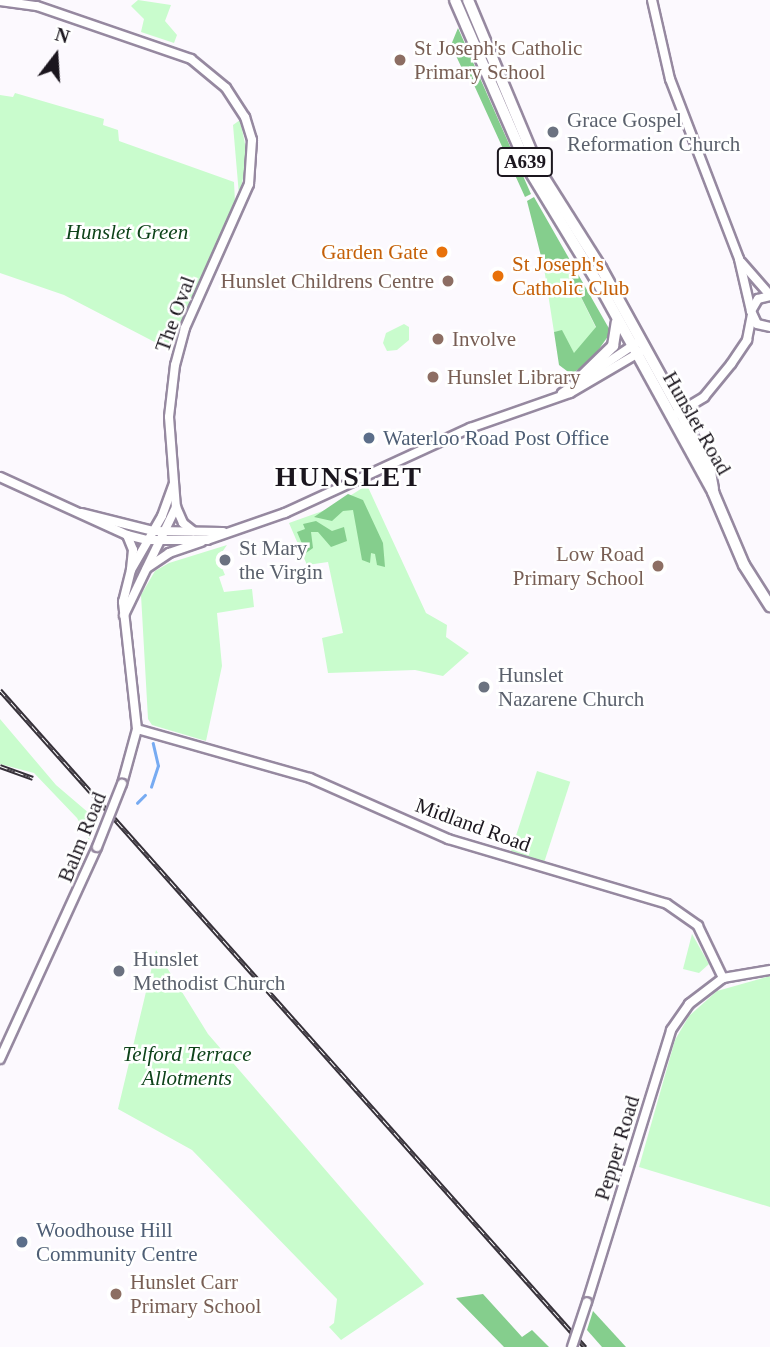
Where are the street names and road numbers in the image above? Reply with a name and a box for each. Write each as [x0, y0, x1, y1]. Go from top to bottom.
road number: A639 [495, 146, 555, 178]
street label: The Oval [150, 273, 200, 355]
street label: Hunslet Road [657, 367, 737, 479]
street label: Balm Road [53, 788, 111, 886]
street label: Midland Road [412, 793, 534, 857]
street label: Pepper Road [589, 1093, 645, 1203]

